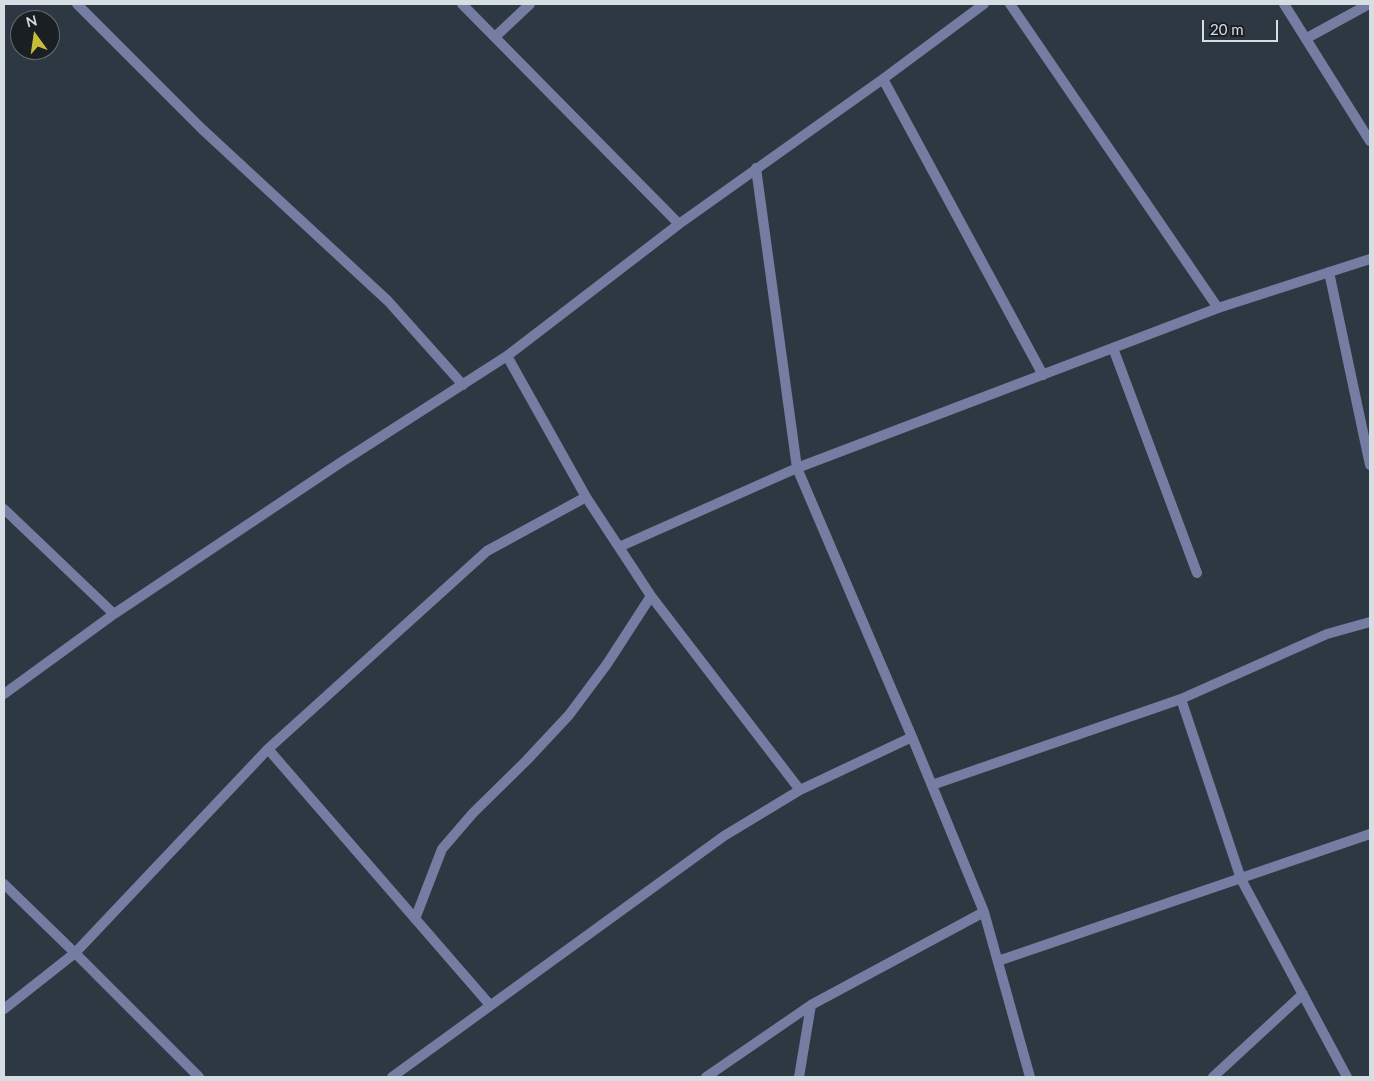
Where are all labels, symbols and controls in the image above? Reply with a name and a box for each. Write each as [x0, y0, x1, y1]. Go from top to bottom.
north arrow [10, 10, 60, 60]
scale bar [1204, 10, 1280, 42]
text: N [24, 11, 39, 30]
text: 20 m [1210, 20, 1244, 38]

